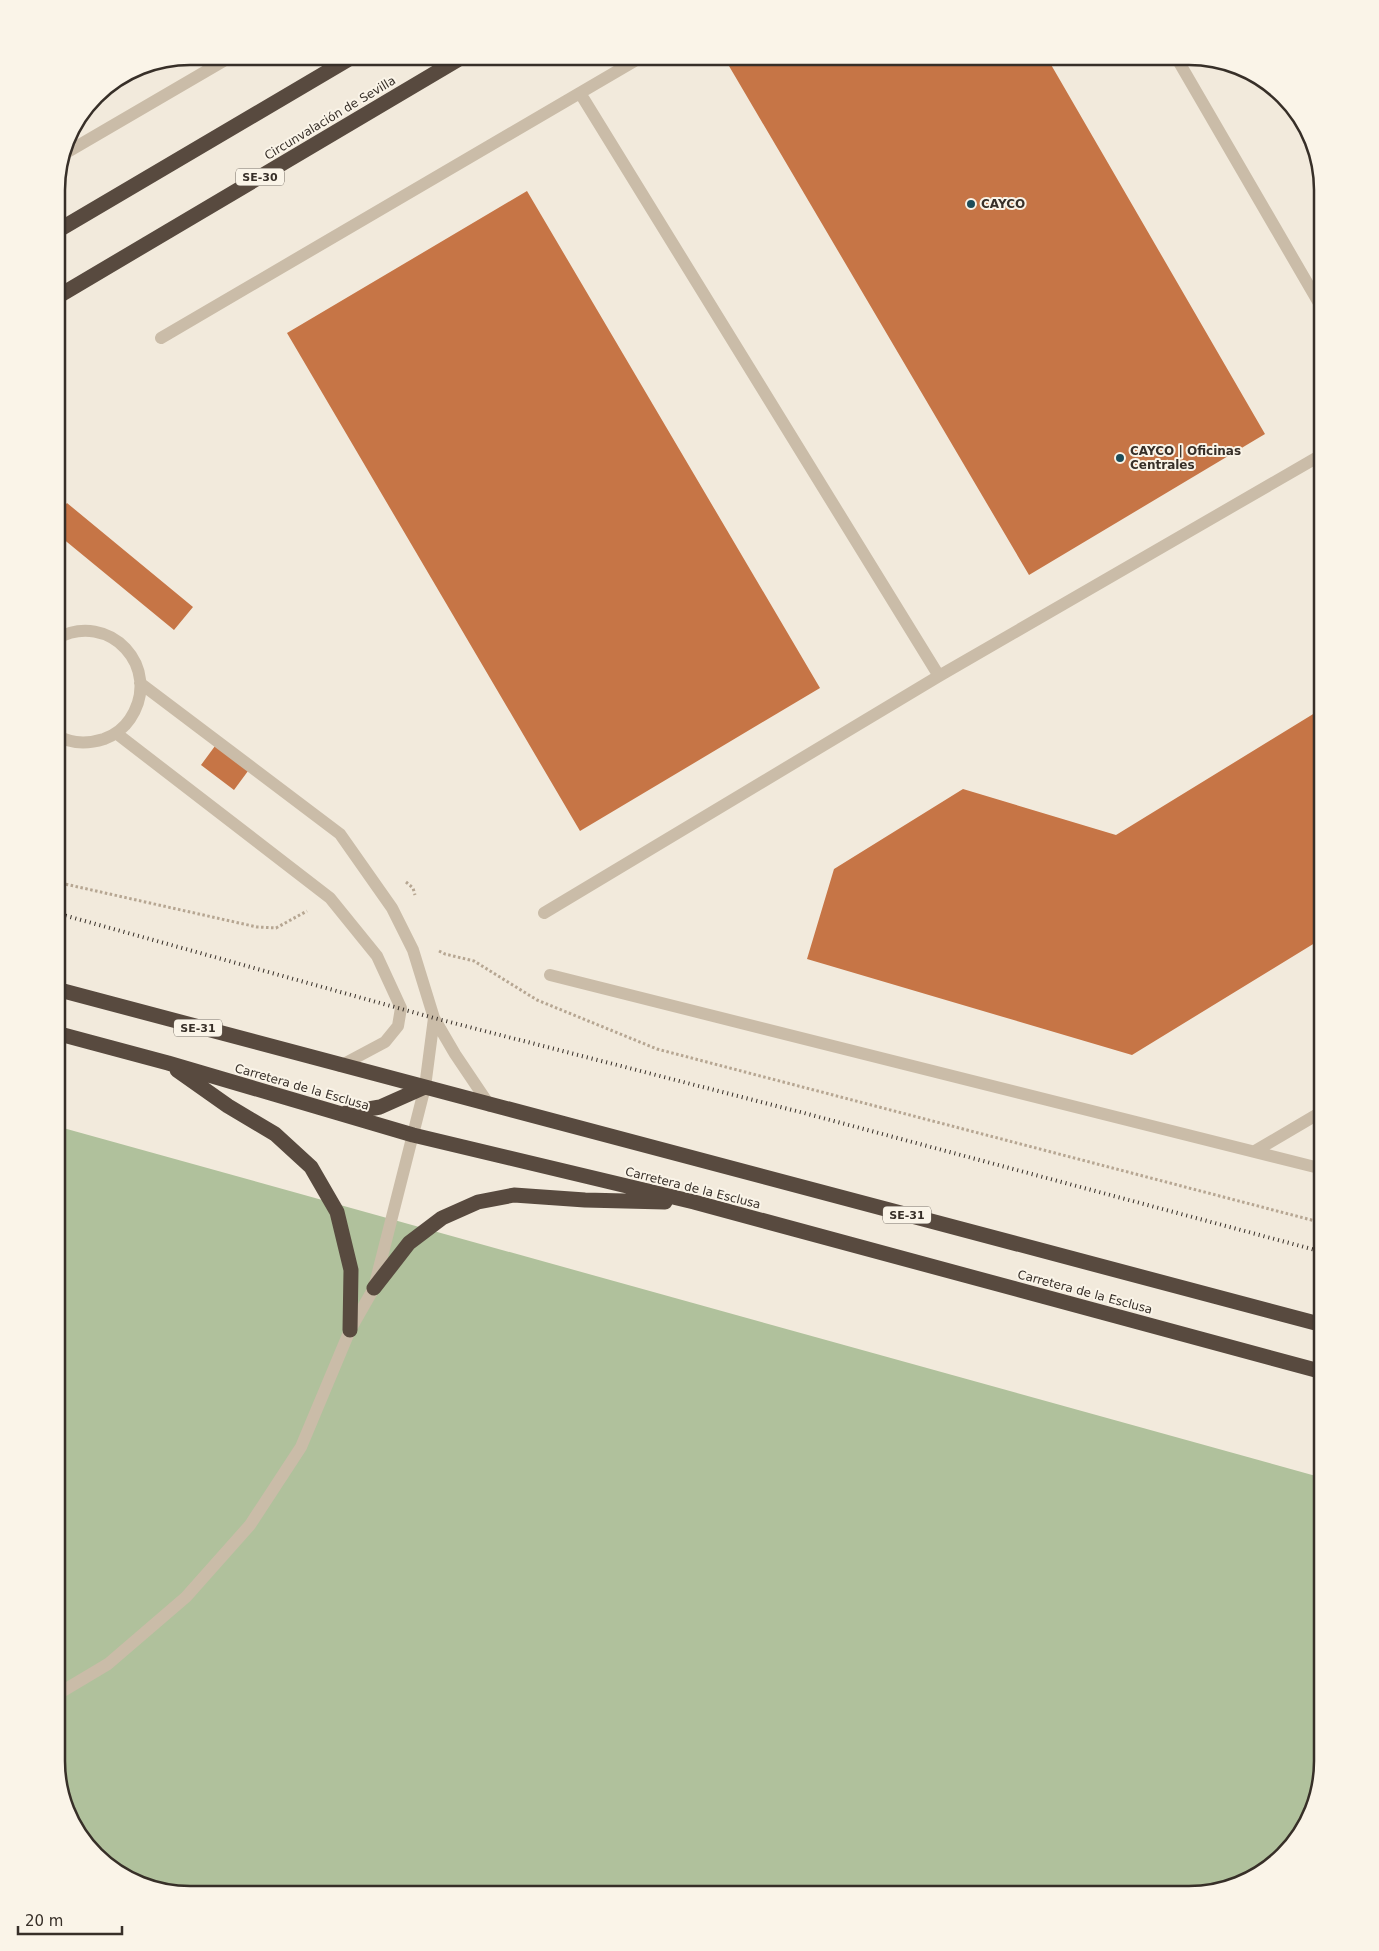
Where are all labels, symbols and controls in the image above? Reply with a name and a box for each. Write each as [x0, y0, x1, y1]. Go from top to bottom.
street label: Circunvalación de Sevilla [262, 73, 398, 163]
road number: SE-30 [236, 168, 284, 186]
place label: CAYCO [981, 197, 1025, 211]
marker: CAYCO [965, 198, 977, 210]
place label: CAYCO | Oficinas Centrales [1130, 444, 1241, 472]
marker: CAYCO | Oficinas Centrales [1114, 452, 1126, 464]
road number: SE-31 [174, 1020, 222, 1036]
street label: Carretera de la Esclusa [233, 1061, 371, 1113]
street label: Carretera de la Esclusa [624, 1164, 762, 1212]
road number: SE-31 [883, 1206, 931, 1224]
street label: Carretera de la Esclusa [1016, 1267, 1154, 1317]
scale bar [18, 1904, 121, 1936]
text: 20 m [25, 1912, 63, 1930]

